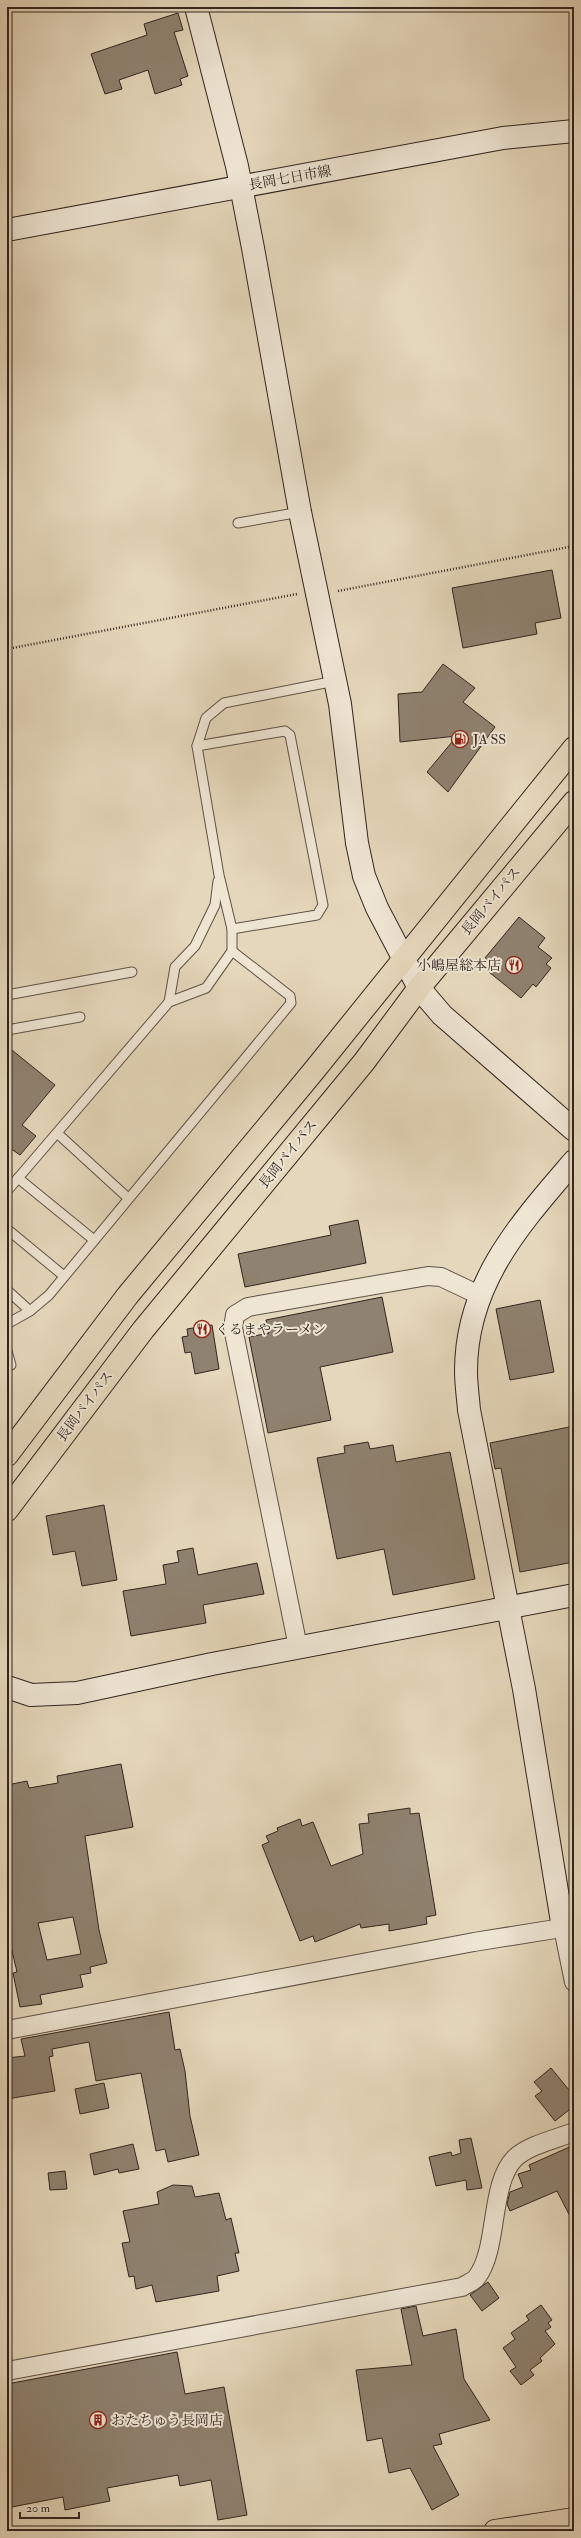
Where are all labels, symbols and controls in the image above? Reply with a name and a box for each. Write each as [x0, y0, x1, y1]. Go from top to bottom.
street label: 長岡七日市線 [247, 162, 333, 194]
fuel station icon: JA SS [450, 729, 470, 749]
place label: JA SS [472, 731, 506, 748]
street label: 長岡バイパス [458, 863, 524, 939]
restaurant icon: 小嶋屋総本店 [504, 955, 524, 975]
place label: 小嶋屋総本店 [417, 957, 501, 974]
street label: 長岡バイパス [255, 1116, 321, 1192]
restaurant icon: くるまやラーメン [192, 1319, 212, 1339]
place label: くるまやラーメン [215, 1321, 326, 1338]
street label: 長岡バイパス [53, 1367, 117, 1445]
building icon: おたちゅう長岡店 [88, 2410, 108, 2430]
place label: おたちゅう長岡店 [111, 2412, 223, 2429]
scale bar [20, 2494, 79, 2520]
text: 20 m [26, 2501, 51, 2516]

